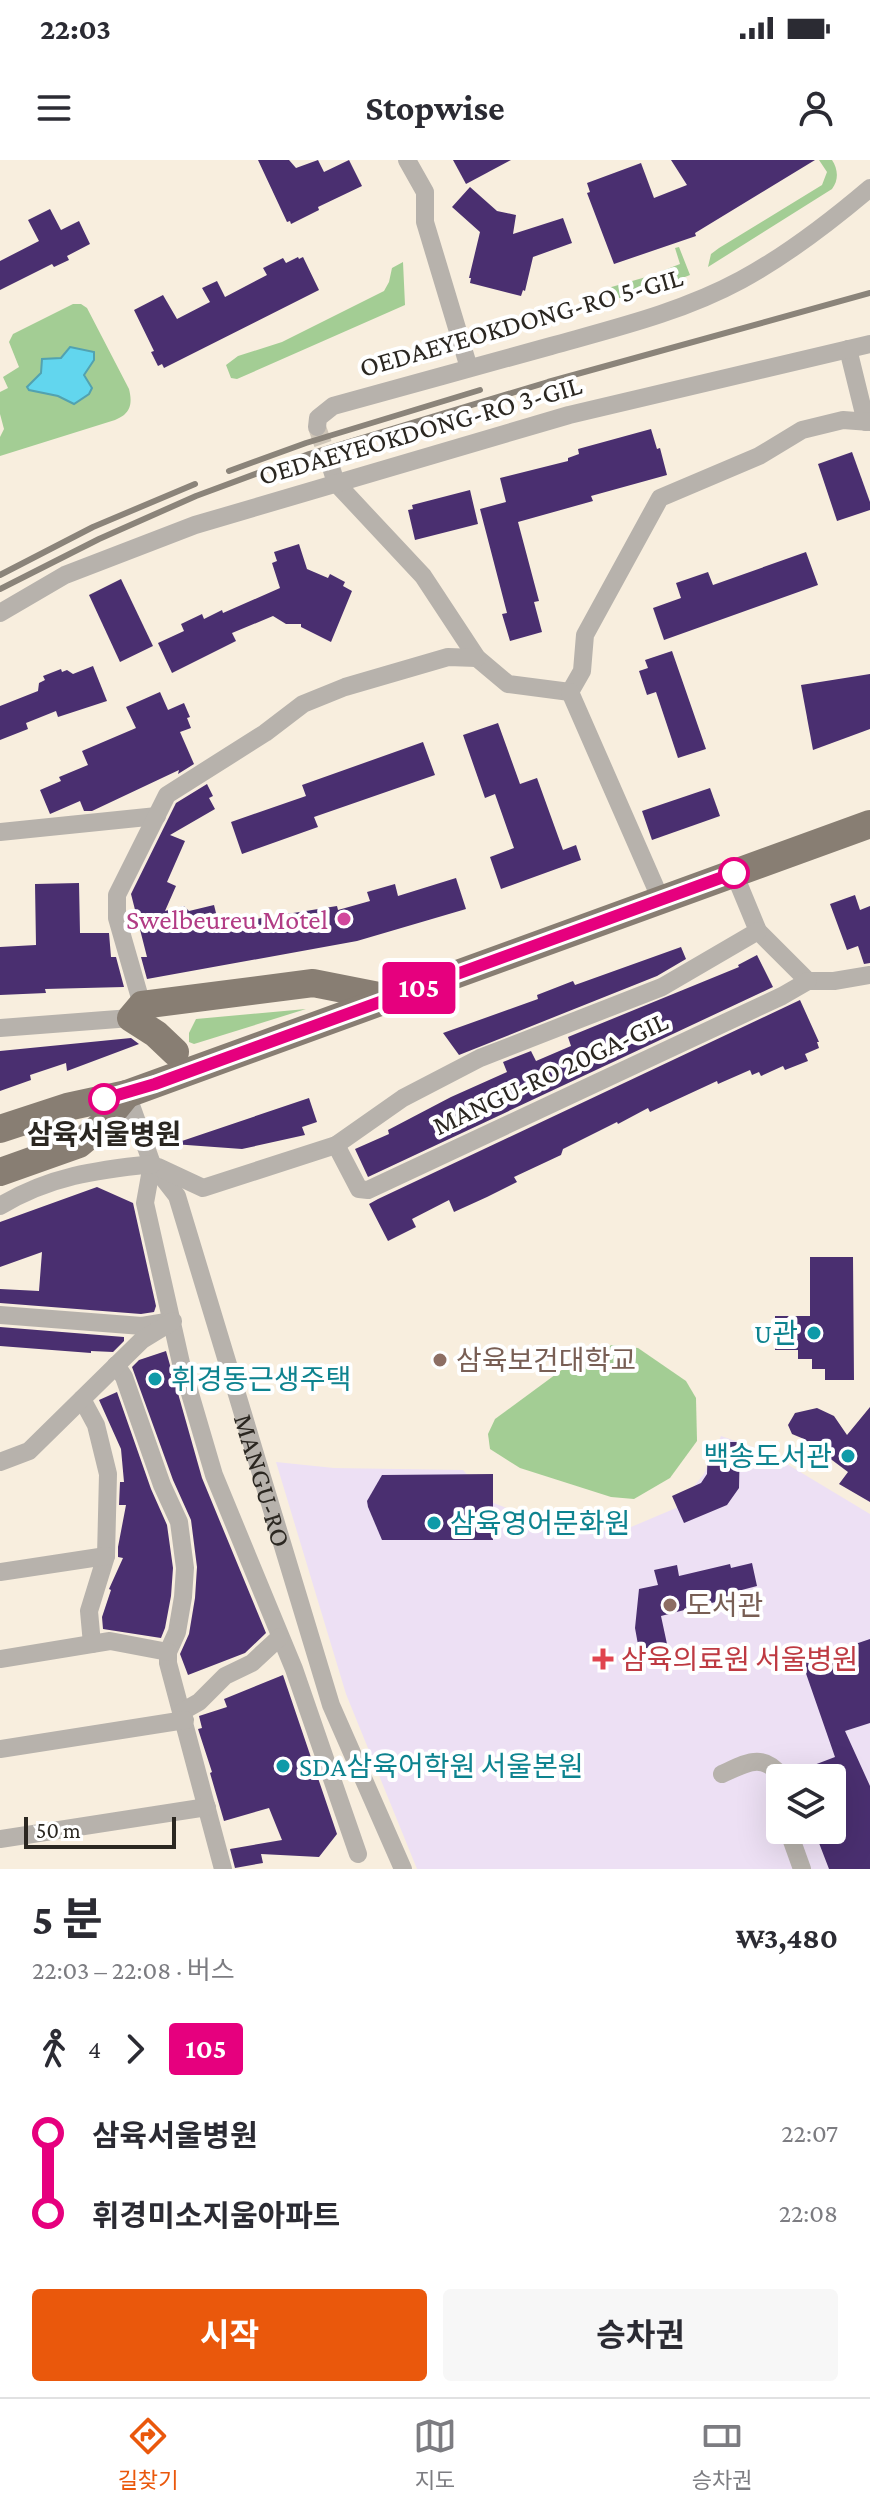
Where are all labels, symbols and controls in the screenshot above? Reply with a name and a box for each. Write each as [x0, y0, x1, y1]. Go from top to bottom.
text: 22:03 [40, 12, 111, 45]
icon: menu [32, 86, 76, 130]
icon: person [794, 86, 838, 130]
text: Stopwise [365, 88, 505, 128]
street label: OEDAEYEOKDONG-RO 5-GIL [356, 261, 686, 383]
street label: OEDAEYEOKDONG-RO 3-GIL [255, 369, 585, 491]
unlabelled marker [719, 858, 749, 888]
place label: Swelbeureu Motel [126, 904, 328, 935]
marker: Swelbeureu Motel [335, 910, 353, 928]
line badge: 105 [373, 962, 465, 1014]
text: 105 [398, 972, 440, 1003]
street label: MANGU-RO 20GA-GIL [428, 1005, 672, 1141]
marker: 삼육서울병원 [89, 1084, 119, 1114]
place label: 삼육서울병원 [27, 1119, 181, 1150]
place label: U관 [754, 1318, 798, 1349]
marker: U관 [805, 1324, 823, 1342]
place label: 삼육보건대학교 [456, 1345, 636, 1376]
marker: 삼육보건대학교 [431, 1351, 449, 1369]
place label: 휘경동근생주택 [171, 1364, 351, 1395]
marker: 휘경동근생주택 [146, 1370, 164, 1388]
street label: MANGU-RO [228, 1410, 298, 1551]
place label: 백송도서관 [703, 1441, 832, 1472]
marker: 백송도서관 [839, 1447, 857, 1465]
place label: 삼육영어문화원 [450, 1508, 630, 1539]
marker: 삼육영어문화원 [425, 1514, 443, 1532]
place label: 도서관 [686, 1590, 763, 1621]
marker: 도서관 [661, 1596, 679, 1614]
place label: 삼육의료원 서울병원 [621, 1644, 858, 1675]
marker: 삼육의료원 서울병원 [592, 1648, 614, 1670]
place label: SDA삼육어학원 서울본원 [299, 1751, 584, 1782]
marker: SDA삼육어학원 서울본원 [274, 1757, 292, 1775]
map controls [766, 1764, 846, 1844]
button: layers [766, 1764, 846, 1844]
scale bar [24, 1813, 176, 1849]
text: 50 m [36, 1818, 81, 1843]
text: 5 분 [32, 1895, 103, 1943]
text: ₩3,480 [736, 1921, 838, 1954]
text: 22:03 – 22:08 · 버스 [32, 1956, 235, 1985]
icon: walk [32, 2027, 76, 2071]
icon: forward [113, 2027, 157, 2071]
text: 105 [185, 2033, 227, 2064]
text: 4 [88, 2035, 101, 2064]
text: 삼육서울병원 [92, 2119, 258, 2152]
text: 22:07 [781, 2119, 838, 2148]
text: 휘경미소지움아파트 [92, 2199, 340, 2232]
text: 22:08 [779, 2199, 838, 2228]
button: 시작 [32, 2289, 427, 2381]
button: 승차권 [443, 2289, 838, 2381]
tab: 길찾기 [117, 2414, 178, 2494]
tab: 지도 [413, 2414, 457, 2494]
tab: 승차권 [692, 2414, 753, 2494]

